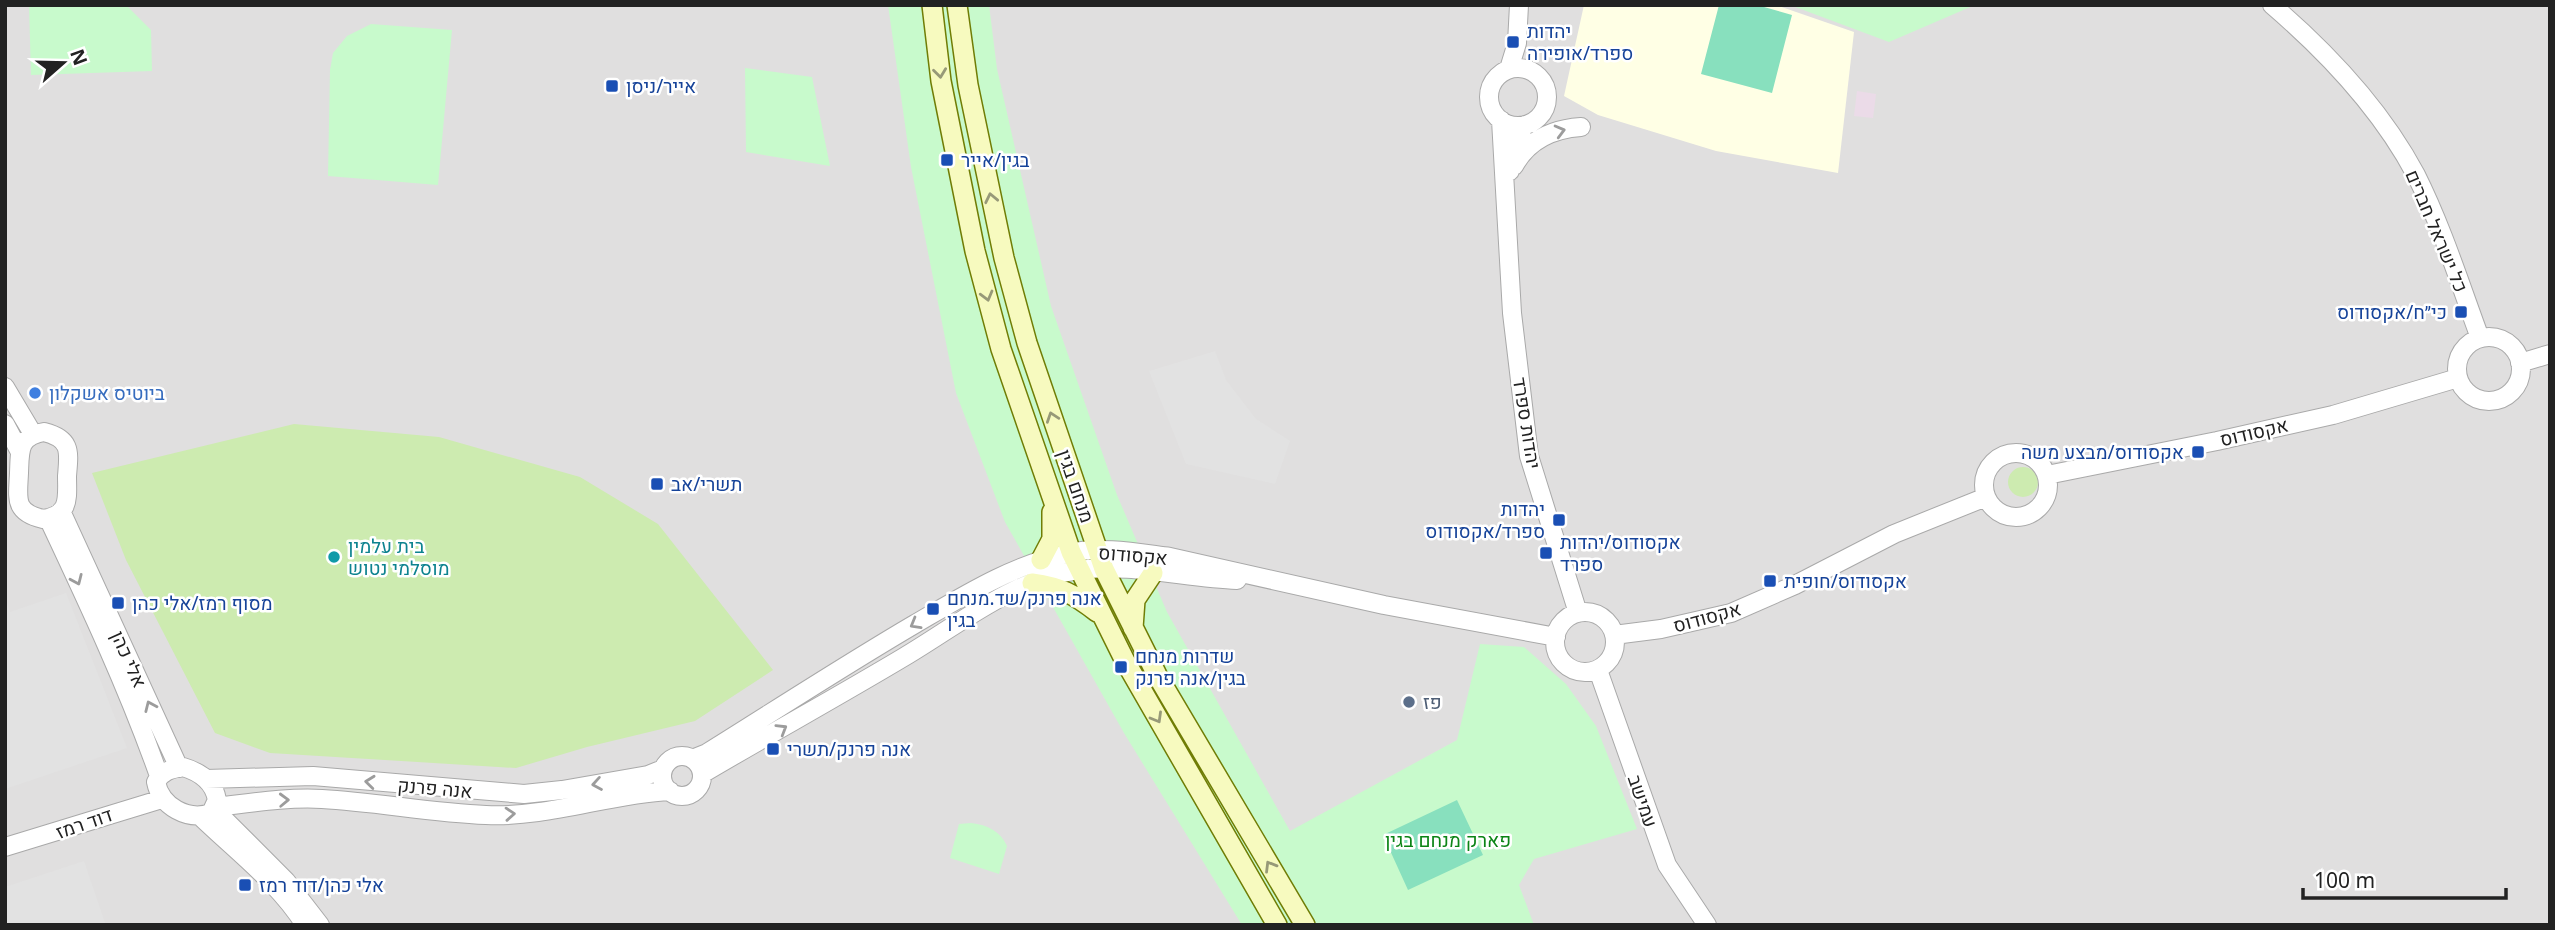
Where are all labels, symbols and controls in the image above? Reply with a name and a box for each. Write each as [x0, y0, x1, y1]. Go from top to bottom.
place label: יהדות ספרד/אופירה [1527, 18, 1633, 66]
north arrow [28, 28, 98, 98]
marker: יהדות ספרד/אופירה [1505, 34, 1521, 50]
text: N [64, 45, 94, 69]
one-way arrow [932, 67, 947, 79]
place label: אייר/ניסן [626, 73, 696, 99]
marker: אייר/ניסן [604, 78, 620, 94]
one-way arrow [1554, 124, 1566, 139]
place label: בגין/אייר [961, 147, 1030, 173]
marker: בגין/אייר [939, 152, 955, 168]
street label: כל ישראל חברים [2400, 166, 2474, 296]
one-way arrow [985, 192, 1000, 204]
one-way arrow [979, 289, 993, 301]
place label: כי״ח/אקסודוס [2337, 299, 2447, 325]
marker: כי״ח/אקסודוס [2453, 304, 2469, 320]
street label: יהדות ספרד [1507, 375, 1547, 471]
place label: ביוטיס אשקלון [49, 380, 165, 406]
marker: ביוטיס אשקלון [27, 385, 43, 401]
one-way arrow [1046, 411, 1060, 424]
street label: אקסודוס [2217, 412, 2291, 452]
place label: אקסודוס/מבצע משה [2021, 439, 2184, 465]
marker: אקסודוס/מבצע משה [2190, 444, 2206, 460]
street label: מנחם בגין [1051, 446, 1101, 526]
place label: תשרי/אב [671, 471, 742, 497]
marker: תשרי/אב [649, 476, 665, 492]
place label: יהדות ספרד/אקסודוס [1425, 496, 1545, 544]
marker: יהדות ספרד/אקסודוס [1551, 512, 1567, 528]
place label: אקסודוס/יהדות ספרד [1560, 529, 1681, 577]
place label: בית עלמין מוסלמי נטוש [348, 533, 450, 581]
street label: אקסודוס [1097, 539, 1169, 571]
marker: אקסודוס/יהדות ספרד [1538, 545, 1554, 561]
marker: בית עלמין מוסלמי נטוש [326, 549, 342, 565]
place label: אקסודוס/חופית [1784, 568, 1907, 594]
one-way arrow [69, 573, 83, 585]
marker: אקסודוס/חופית [1762, 573, 1778, 589]
place label: אנה פרנק/שד.מנחם בגין [947, 585, 1102, 633]
place label: מסוף רמז/אלי כהן [132, 590, 273, 616]
marker: מסוף רמז/אלי כהן [110, 595, 126, 611]
street label: אקסודוס [1670, 595, 1744, 639]
marker: אנה פרנק/שד.מנחם בגין [925, 601, 941, 617]
one-way arrow [910, 616, 922, 629]
street label: אלי כהן [105, 627, 153, 691]
place label: שדרות מנחם בגין/אנה פרנק [1135, 643, 1246, 691]
marker: שדרות מנחם בגין/אנה פרנק [1113, 659, 1129, 675]
place label: פז [1423, 689, 1442, 715]
marker: פז [1401, 694, 1417, 710]
one-way arrow [144, 700, 158, 713]
one-way arrow [1149, 710, 1162, 723]
one-way arrow [775, 724, 788, 737]
place label: אנה פרנק/תשרי [787, 736, 911, 762]
marker: אנה פרנק/תשרי [765, 741, 781, 757]
street label: עמישב [1622, 771, 1664, 831]
street label: אנה פרנק [396, 772, 474, 804]
one-way arrow [364, 774, 376, 789]
one-way arrow [591, 776, 603, 791]
one-way arrow [279, 793, 290, 808]
street label: דוד רמז [52, 801, 116, 845]
one-way arrow [505, 807, 516, 822]
park label: פארק מנחם בגין [1385, 827, 1511, 853]
scale bar [2303, 856, 2506, 900]
one-way arrow [1265, 861, 1278, 874]
text: 100 m [2314, 866, 2375, 894]
place label: אלי כהן/דוד רמז [259, 872, 384, 898]
marker: אלי כהן/דוד רמז [237, 877, 253, 893]

